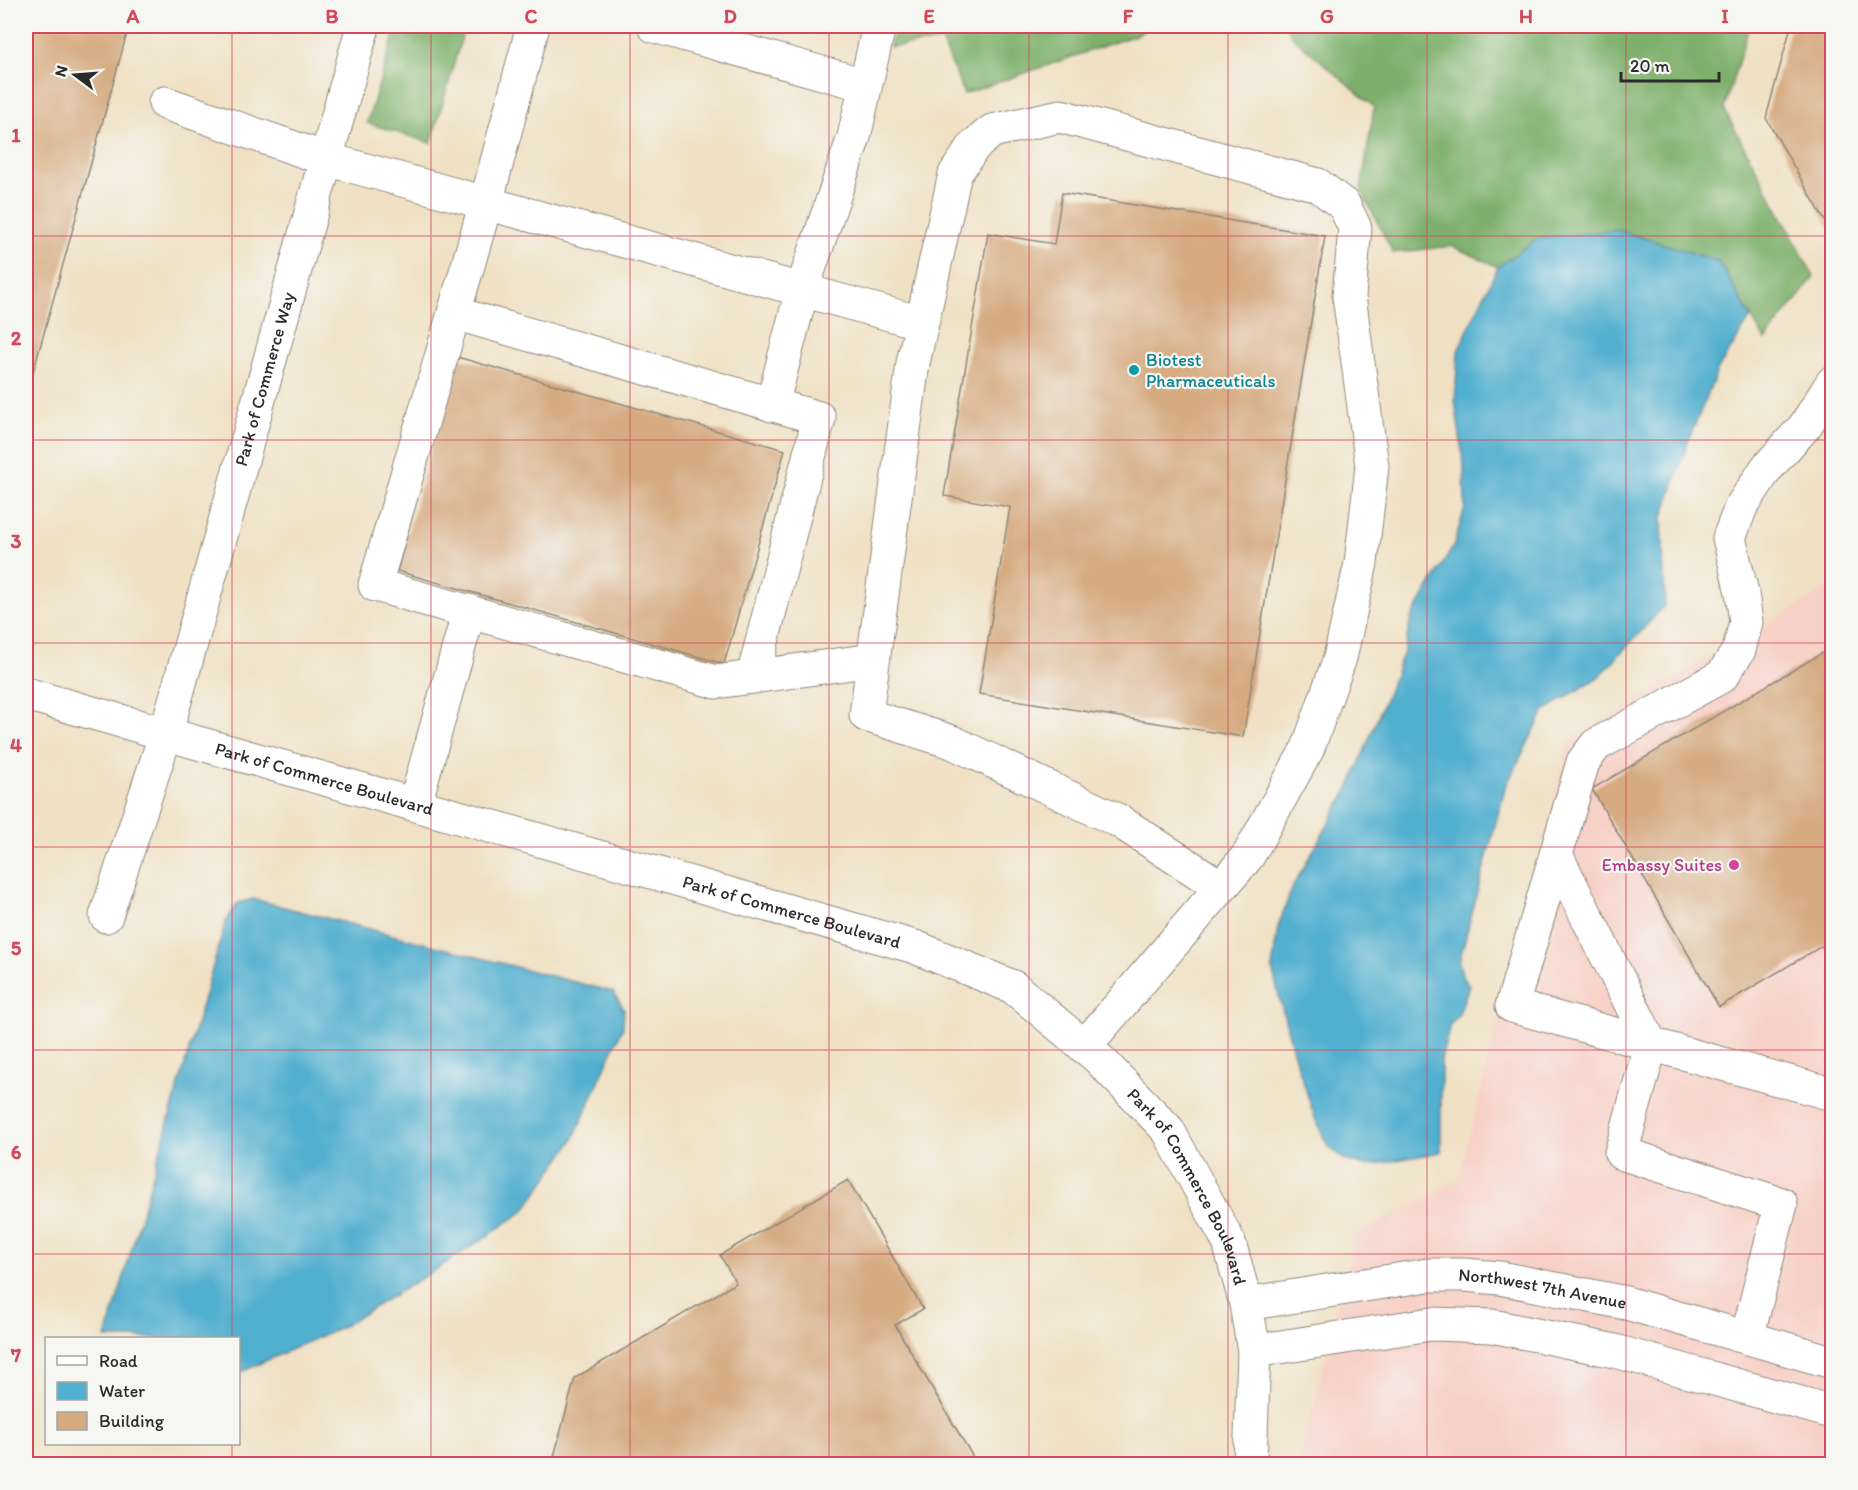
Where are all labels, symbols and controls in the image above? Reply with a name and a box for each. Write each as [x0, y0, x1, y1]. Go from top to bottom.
text: A [126, 4, 140, 28]
text: B [326, 4, 339, 28]
text: C [525, 4, 538, 28]
text: D [723, 4, 737, 28]
text: E [923, 4, 935, 28]
text: F [1123, 4, 1134, 28]
text: G [1320, 4, 1334, 28]
text: H [1519, 4, 1533, 28]
text: I [1721, 4, 1729, 28]
north arrow [45, 45, 105, 105]
scale bar [1621, 45, 1718, 83]
text: 20 m [1630, 55, 1670, 77]
text: N [50, 63, 72, 79]
text: 1 [11, 123, 21, 147]
street label: Park of Commerce Way [230, 289, 300, 469]
text: 2 [11, 326, 22, 350]
place label: Biotest Pharmaceuticals [1146, 349, 1275, 392]
marker: Biotest Pharmaceuticals [1127, 363, 1141, 377]
text: 3 [11, 529, 22, 553]
text: 4 [10, 733, 22, 757]
street label: Park of Commerce Boulevard [213, 737, 436, 820]
place label: Embassy Suites [1602, 854, 1722, 876]
marker: Embassy Suites [1727, 858, 1741, 872]
street label: Park of Commerce Boulevard [680, 870, 903, 953]
text: 5 [11, 936, 22, 960]
street label: Park of Commerce Boulevard [1122, 1084, 1251, 1288]
text: 6 [11, 1140, 22, 1164]
street label: Northwest 7th Avenue [1457, 1264, 1629, 1314]
legend [45, 1337, 240, 1445]
text: 7 [10, 1343, 21, 1367]
text: Road [99, 1350, 138, 1372]
text: Water [99, 1380, 145, 1402]
text: Building [99, 1410, 165, 1432]

